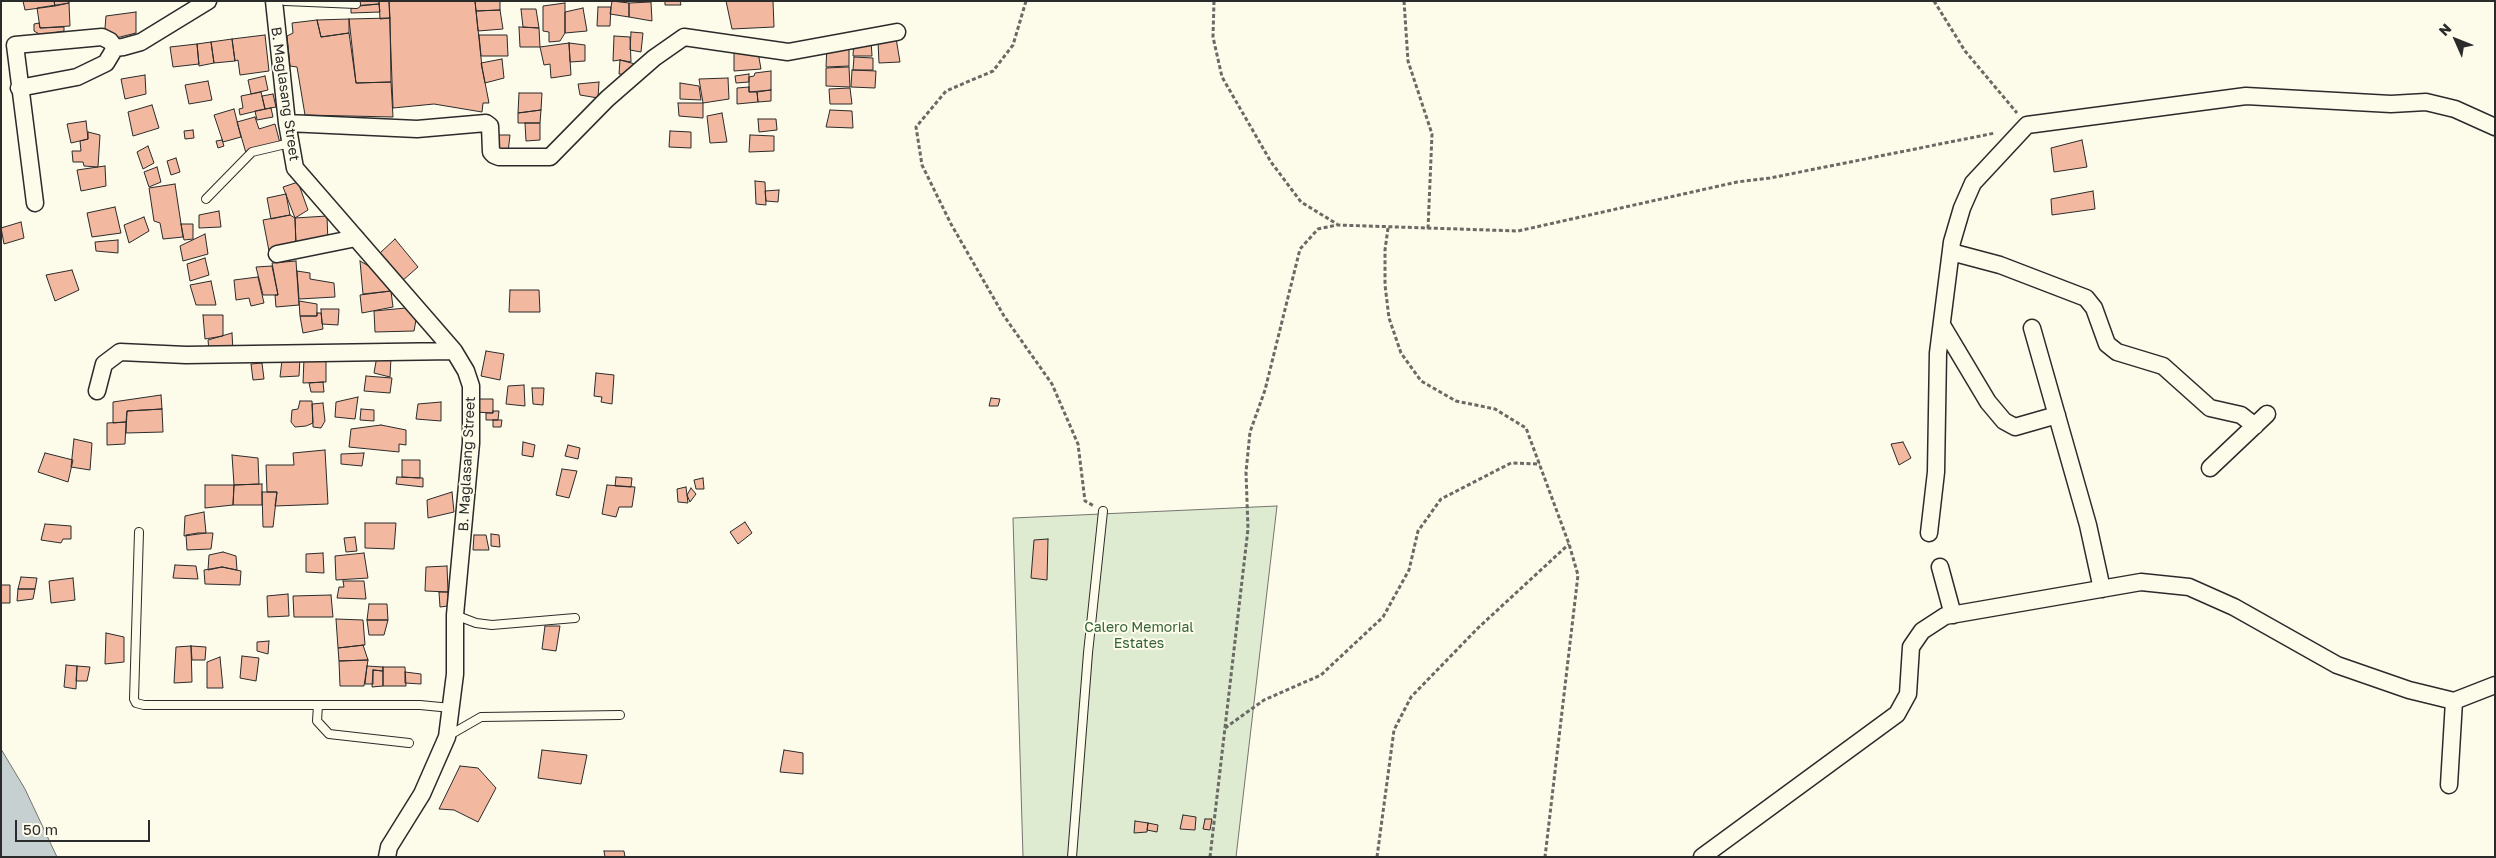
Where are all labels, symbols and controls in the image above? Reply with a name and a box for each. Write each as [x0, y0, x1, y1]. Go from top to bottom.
north arrow [2431, 15, 2481, 65]
text: N [2435, 20, 2455, 39]
street label: B. Maglasang Street [267, 26, 303, 162]
street label: B. Maglasang Street [455, 396, 479, 532]
park label: Calero Memorial Estates [1084, 620, 1194, 652]
scale bar [18, 810, 152, 842]
text: 50 m [23, 820, 58, 838]

